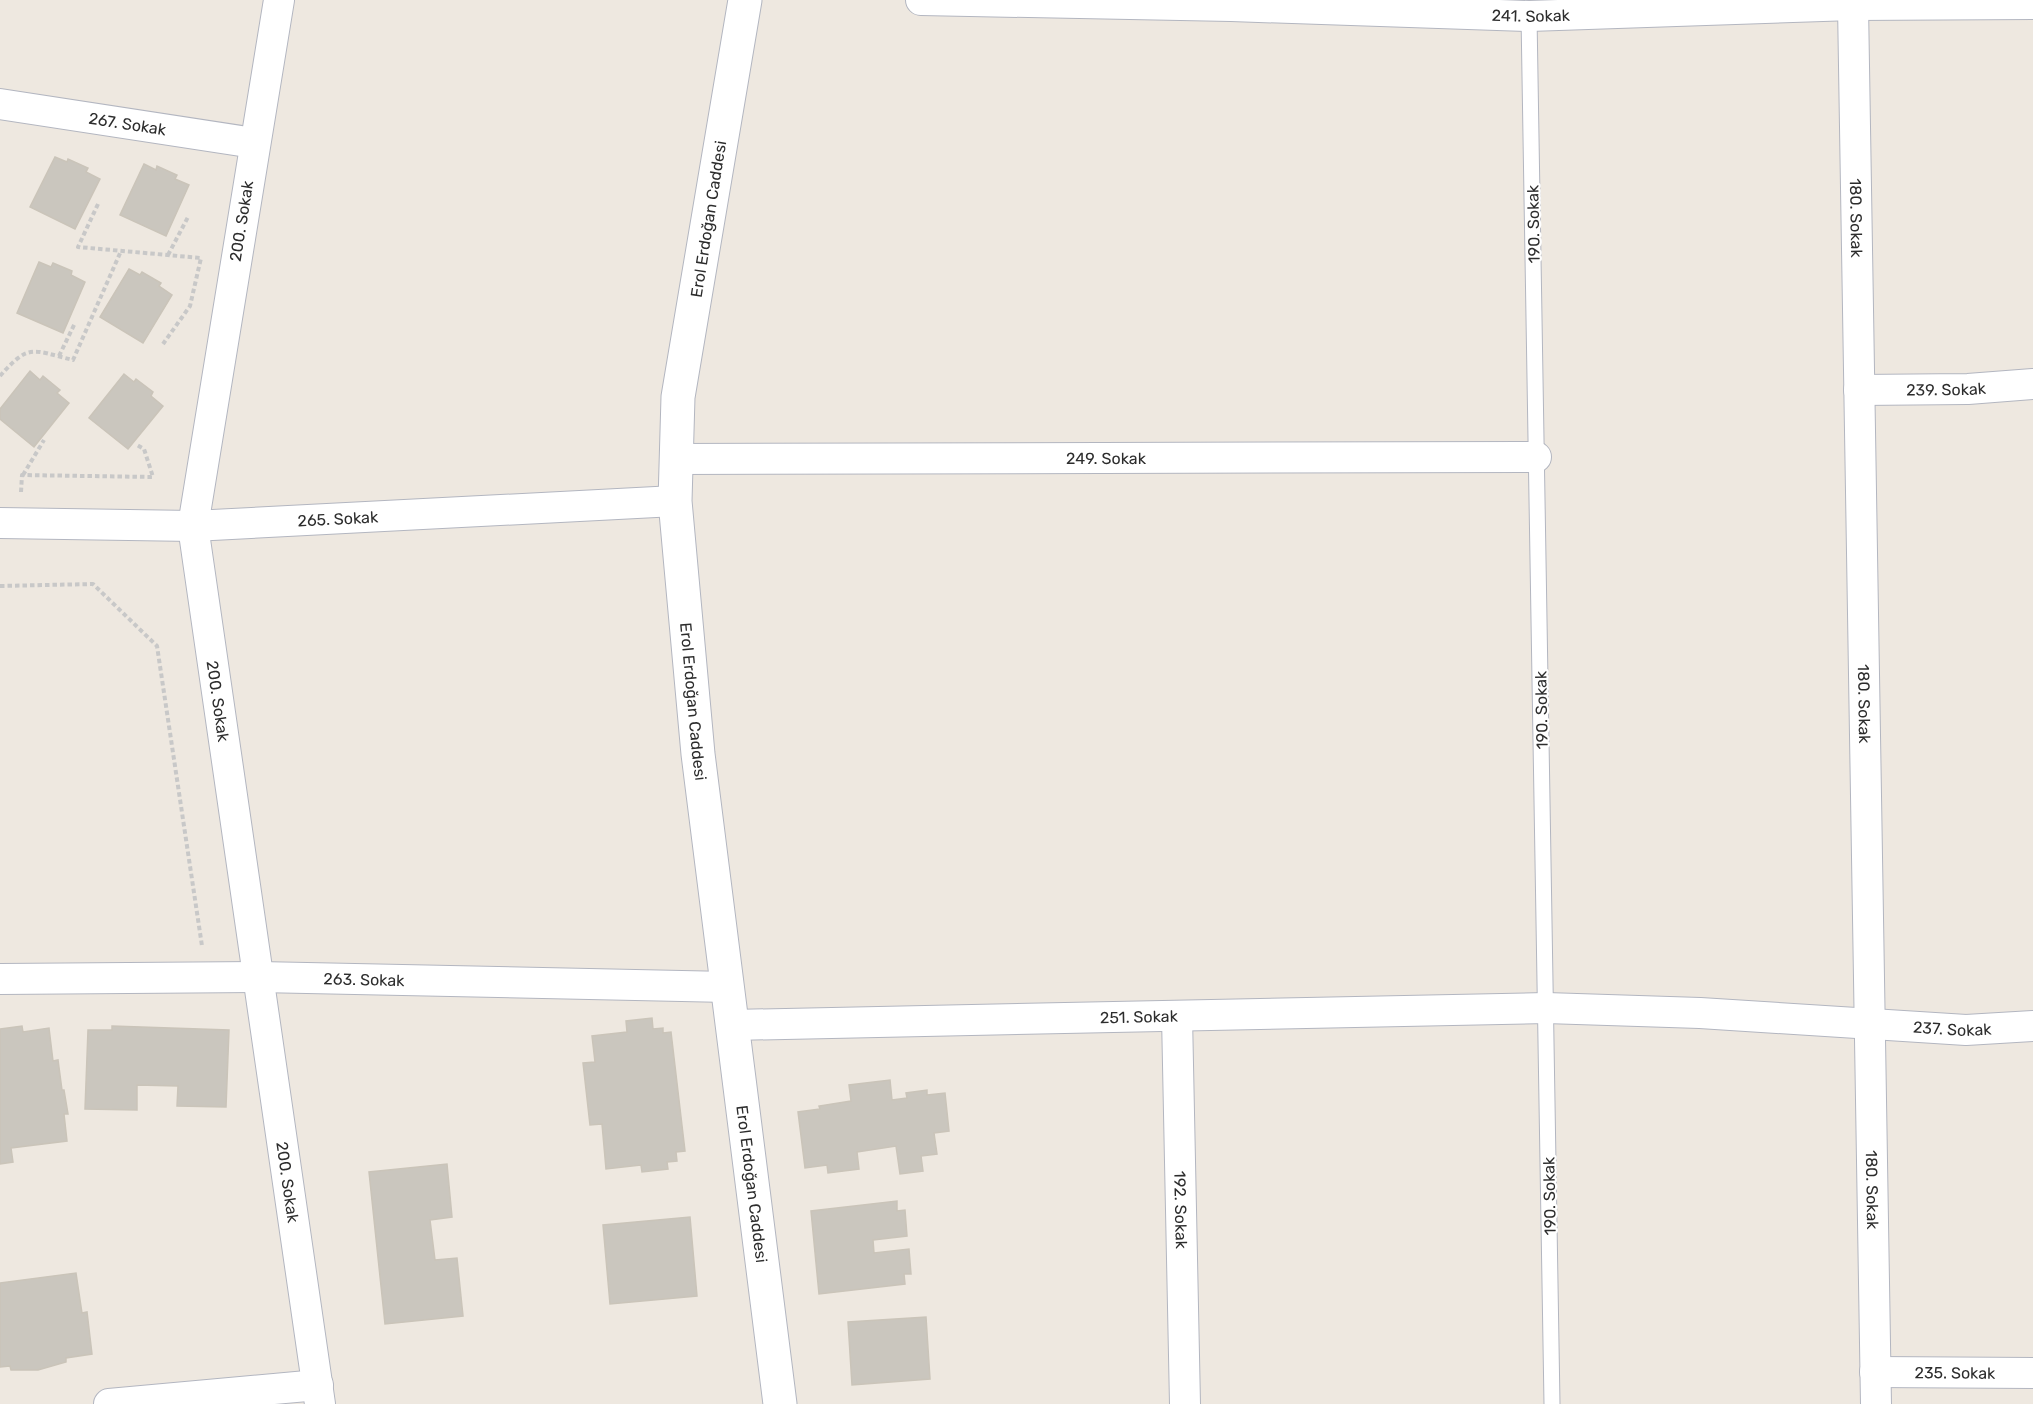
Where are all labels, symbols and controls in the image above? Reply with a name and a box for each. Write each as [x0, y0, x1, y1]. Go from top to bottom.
street label: 241. Sokak [1491, 6, 1571, 26]
street label: 267. Sokak [87, 109, 168, 139]
street label: Erol Erdoğan Caddesi [687, 139, 730, 299]
street label: 200. Sokak [226, 178, 257, 263]
street label: 180. Sokak [1846, 178, 1866, 259]
street label: 190. Sokak [1523, 184, 1544, 263]
street label: 239. Sokak [1906, 379, 1987, 400]
street label: 249. Sokak [1066, 449, 1147, 468]
street label: 265. Sokak [297, 507, 379, 531]
street label: Erol Erdoğan Caddesi [676, 622, 710, 782]
street label: 200. Sokak [203, 659, 233, 744]
street label: 180. Sokak [1854, 664, 1874, 744]
street label: 190. Sokak [1531, 670, 1552, 749]
street label: 263. Sokak [323, 969, 405, 990]
street label: 251. Sokak [1100, 1007, 1179, 1027]
street label: 237. Sokak [1912, 1018, 1993, 1040]
street label: Erol Erdoğan Caddesi [732, 1104, 771, 1264]
street label: 200. Sokak [272, 1140, 303, 1225]
street label: 180. Sokak [1862, 1150, 1882, 1230]
street label: 190. Sokak [1539, 1156, 1560, 1235]
street label: 192. Sokak [1170, 1171, 1191, 1250]
street label: 235. Sokak [1915, 1363, 1996, 1383]

